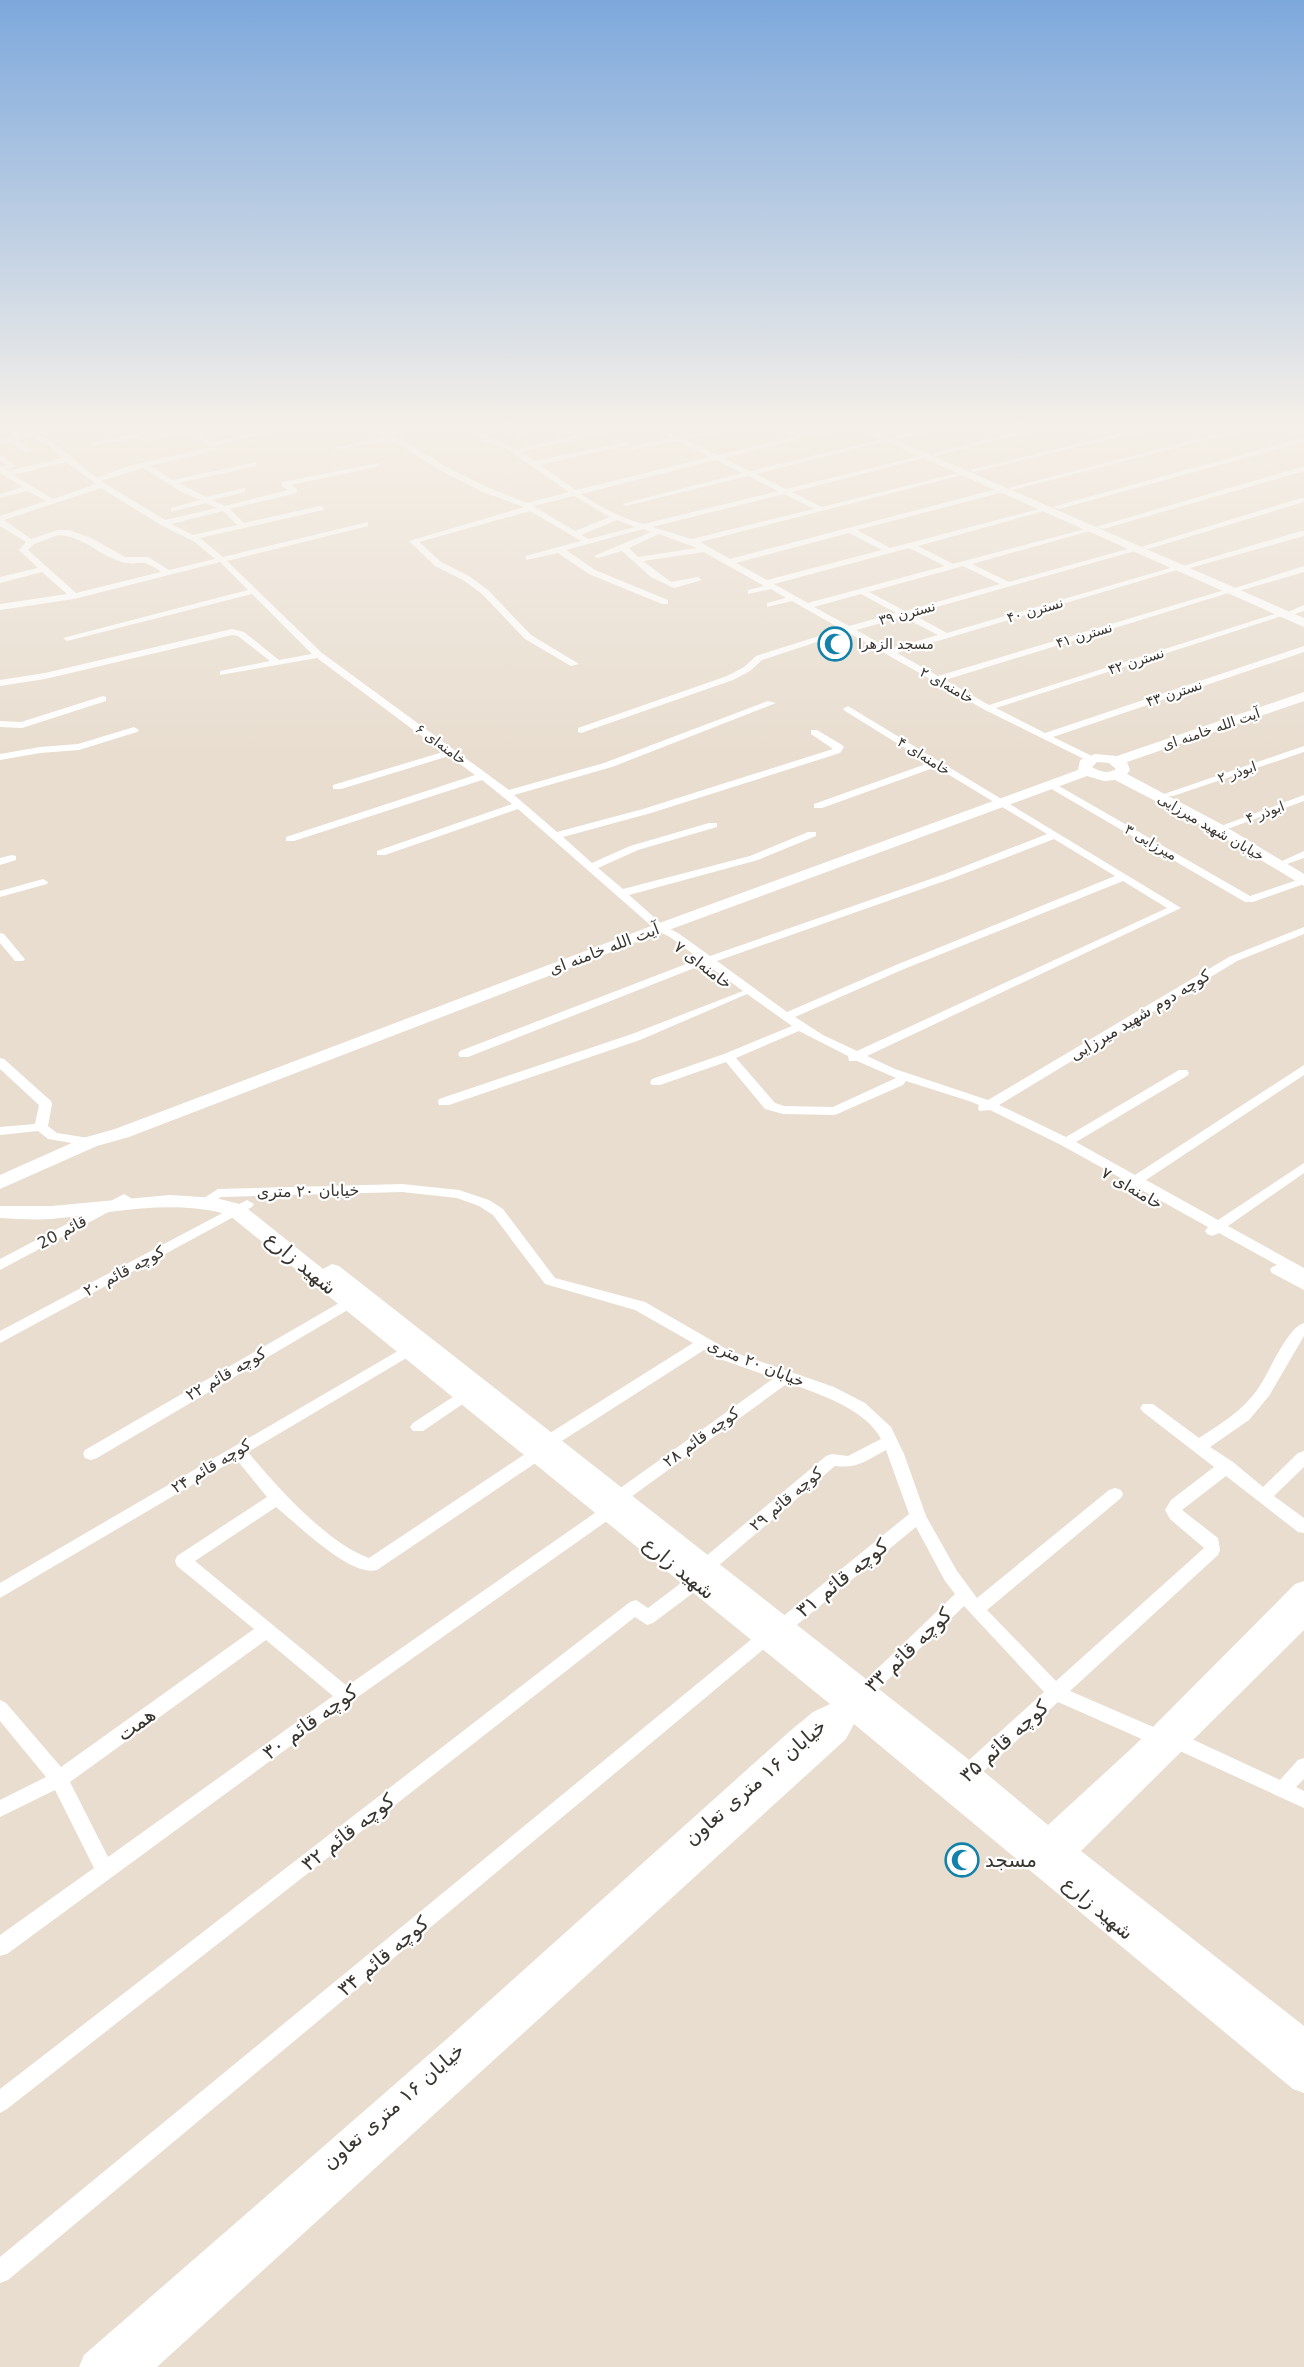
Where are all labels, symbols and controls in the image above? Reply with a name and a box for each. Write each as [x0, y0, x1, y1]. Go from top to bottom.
street label: نسترن ۴۰ [1005, 594, 1065, 627]
street label: نسترن ۳۹ [877, 598, 937, 629]
street label: نسترن ۴۱ [1054, 619, 1114, 652]
mosque icon: مسجد الزهرا [817, 626, 853, 662]
place label: مسجد الزهرا [858, 636, 934, 653]
street label: نسترن ۴۲ [1106, 644, 1166, 679]
street label: خامنه‌ای ۲ [917, 664, 977, 706]
street label: نسترن ۴۳ [1144, 676, 1204, 711]
street label: آیت الله خامنه ای [1160, 704, 1263, 753]
street label: خامنه‌ای ۶ [412, 720, 470, 768]
street label: خامنه‌ای ۴ [895, 734, 953, 778]
street label: ابوذر ۲ [1215, 758, 1259, 787]
street label: خیابان شهید میرزایی [1155, 790, 1267, 865]
street label: ابوذر ۴ [1243, 798, 1287, 827]
street label: میرزایی ۳ [1122, 821, 1180, 864]
street label: آیت الله خامنه ای [546, 919, 663, 979]
street label: خامنه‌ای ۷ [670, 937, 736, 993]
street label: کوچه دوم شهید میرزایی [1066, 965, 1215, 1065]
street label: خامنه‌ای ۷ [1098, 1163, 1166, 1213]
street label: خیابان ۲۰ متری [256, 1181, 360, 1202]
street label: قائم 20 [34, 1211, 90, 1253]
street label: شهید زارع [260, 1226, 342, 1300]
street label: کوچه قائم ۲۰ [80, 1241, 169, 1301]
street label: خیابان ۲۰ متری [704, 1335, 807, 1392]
street label: کوچه قائم ۲۲ [183, 1343, 270, 1405]
street label: کوچه قائم ۲۸ [659, 1403, 744, 1472]
street label: کوچه قائم ۲۴ [168, 1435, 255, 1498]
street label: کوچه قائم ۲۹ [746, 1463, 827, 1536]
street label: شهید زارع [638, 1532, 720, 1604]
street label: ۳۱ کوچه قائم [791, 1533, 893, 1622]
street label: کوچه قائم ۳۳ [859, 1602, 957, 1697]
street label: کوچه قائم ۳۰ [258, 1679, 363, 1765]
street label: کوچه قائم ۳۵ [954, 1694, 1054, 1787]
street label: همت [112, 1702, 160, 1746]
street label: خیابان ۱۶ متری تعاون [679, 1714, 831, 1850]
street label: کوچه قائم ۳۲ [297, 1788, 400, 1876]
mosque icon: مسجد [944, 1842, 980, 1878]
place label: مسجد [985, 1848, 1037, 1872]
street label: شهید زارع [1057, 1871, 1139, 1945]
street label: کوچه قائم ۳۴ [333, 1911, 434, 2001]
street label: خیابان ۱۶ متری تعاون [317, 2038, 469, 2174]

